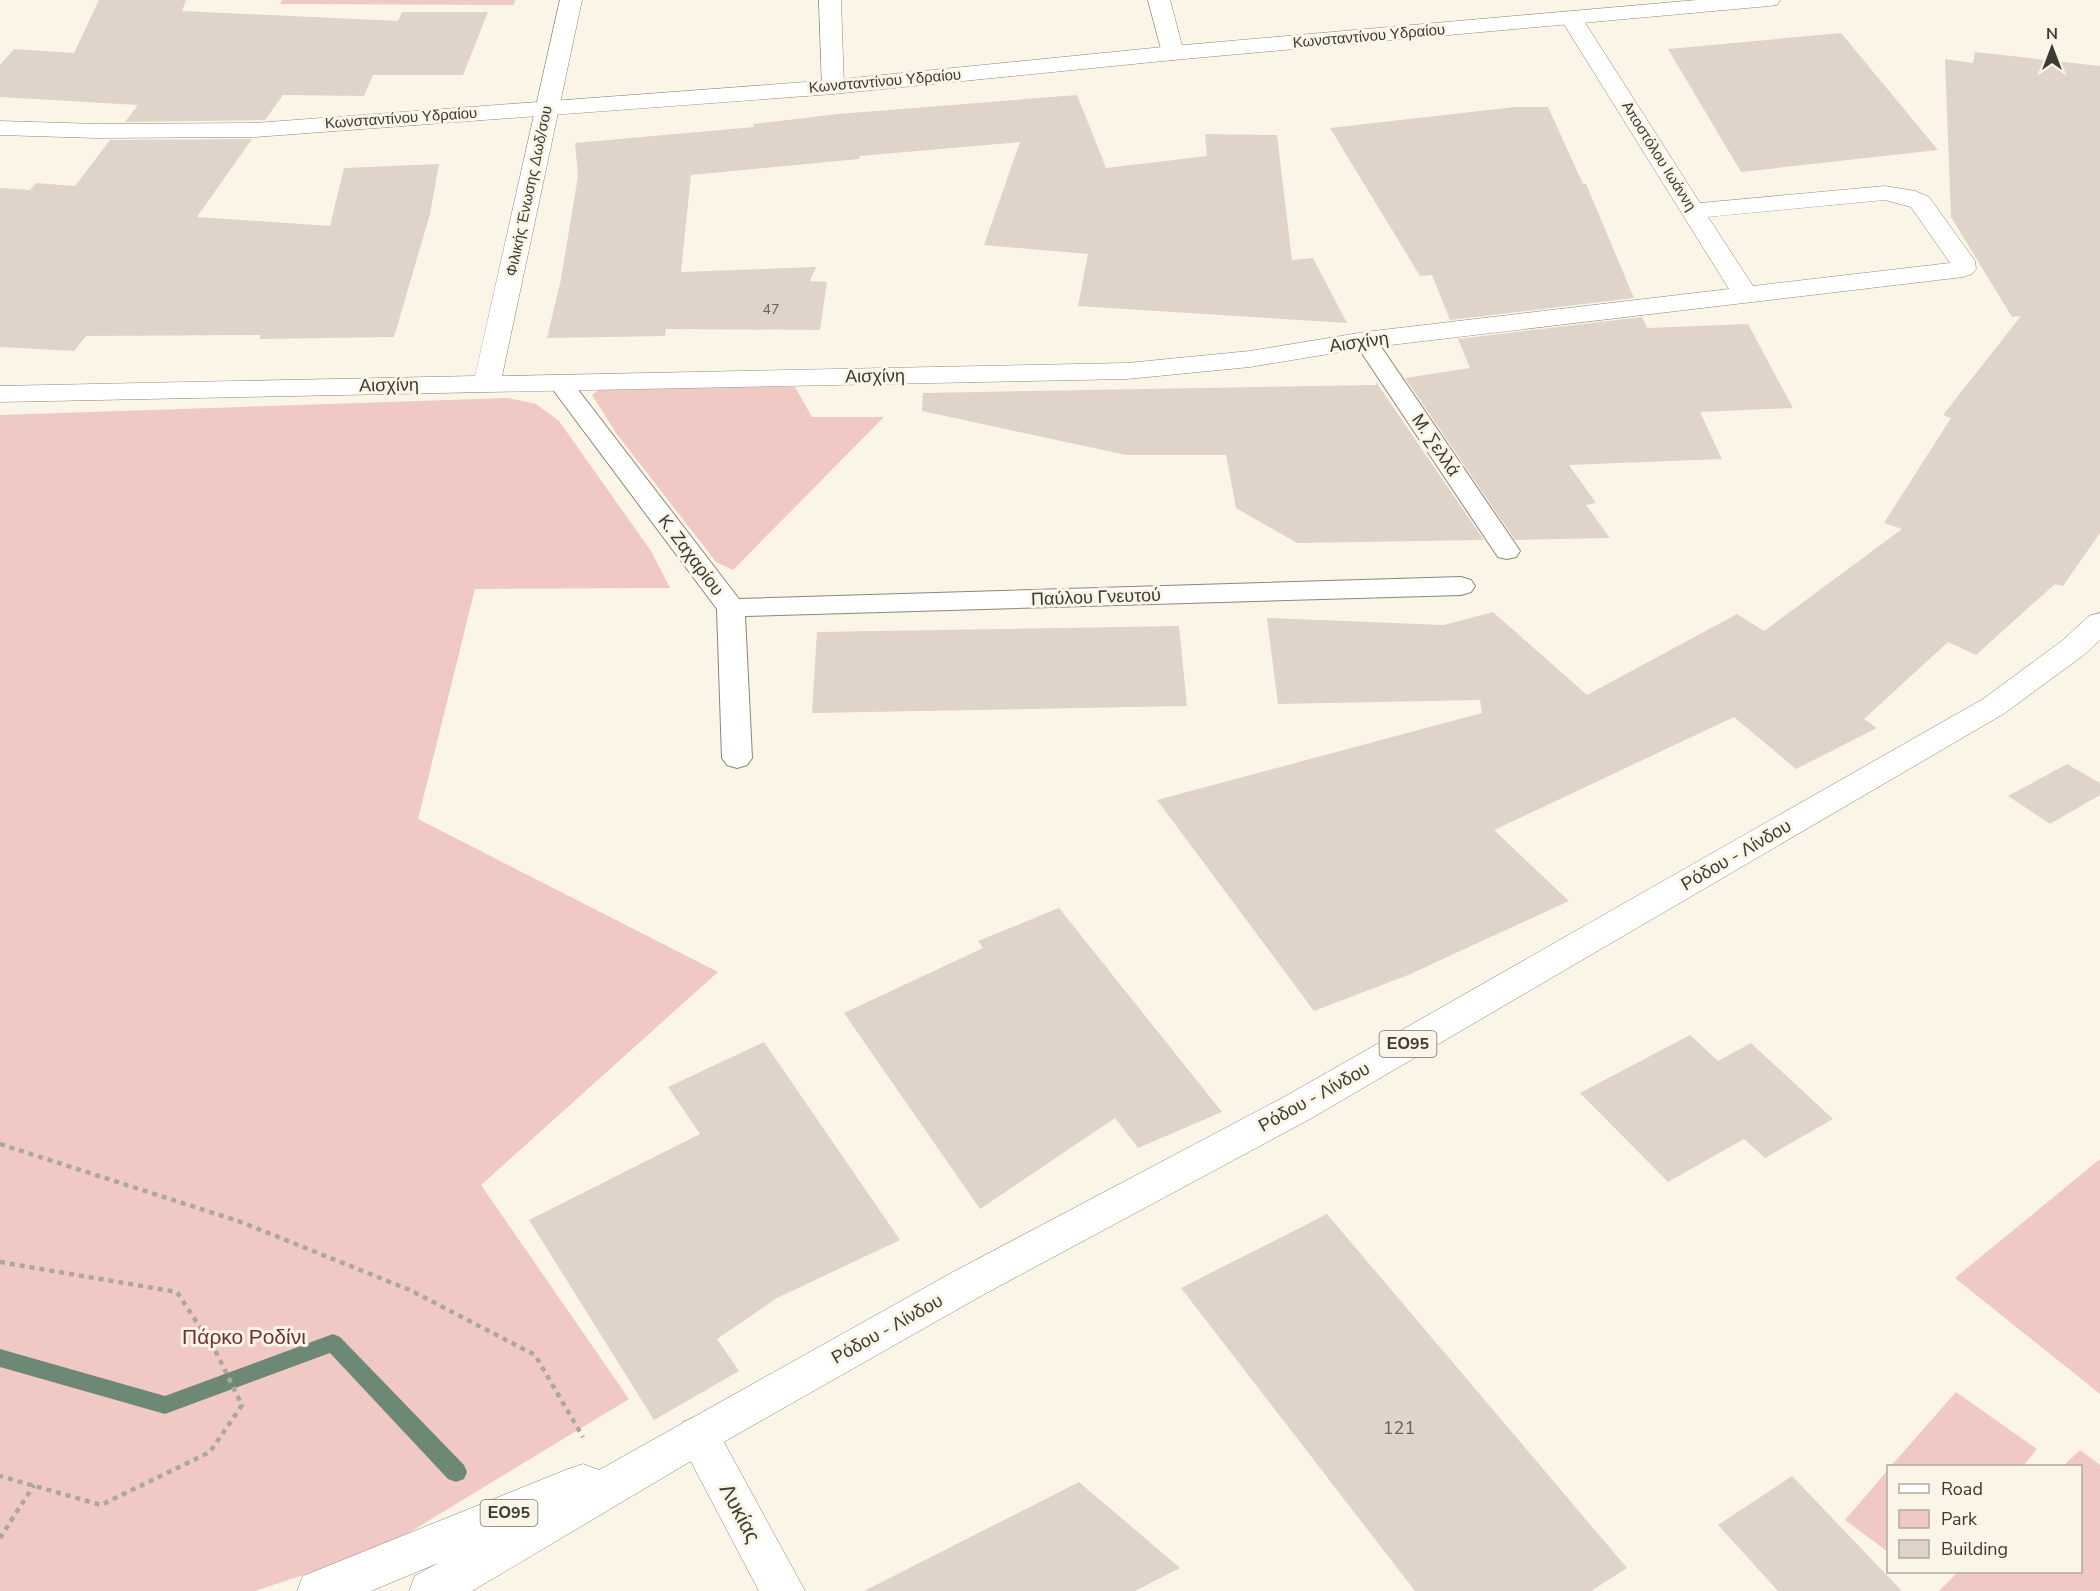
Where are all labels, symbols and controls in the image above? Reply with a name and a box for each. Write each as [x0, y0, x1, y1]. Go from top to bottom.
north arrow [2022, 18, 2082, 78]
street label: Κωνσταντίνου Υδραίου [1292, 19, 1446, 53]
text: N [2046, 23, 2058, 45]
street label: Κωνσταντίνου Υδραίου [808, 64, 962, 98]
street label: Αποστόλου Ιωάννη [1617, 97, 1701, 215]
street label: Κωνσταντίνου Υδραίου [324, 103, 478, 133]
street label: Φιλικής Ένωσης Δωδ/σου [501, 104, 557, 278]
house number: 47 [763, 300, 779, 319]
street label: Αισχίνη [1328, 326, 1390, 358]
street label: Αισχίνη [845, 363, 905, 389]
street label: Αισχίνη [359, 372, 419, 398]
street label: Μ. Σελλά [1406, 409, 1466, 481]
street label: Κ. Ζαχαρίου [653, 510, 729, 600]
street label: Παύλου Γνευτού [1031, 583, 1161, 611]
street label: Ρόδου - Λίνδου [1676, 814, 1796, 896]
road number: ΕΟ95 [1380, 1031, 1436, 1057]
street label: Ρόδου - Λίνδου [1254, 1057, 1374, 1137]
street label: Ρόδου - Λίνδου [827, 1289, 947, 1369]
park label: Πάρκο Ροδίνι [182, 1323, 306, 1351]
house number: 121 [1383, 1416, 1415, 1440]
legend [1887, 1465, 2082, 1573]
text: Road [1941, 1477, 1983, 1501]
street label: Λυκίας [713, 1479, 767, 1547]
road number: ΕΟ95 [480, 1500, 538, 1526]
text: Park [1941, 1507, 1978, 1531]
text: Building [1941, 1537, 2008, 1561]

